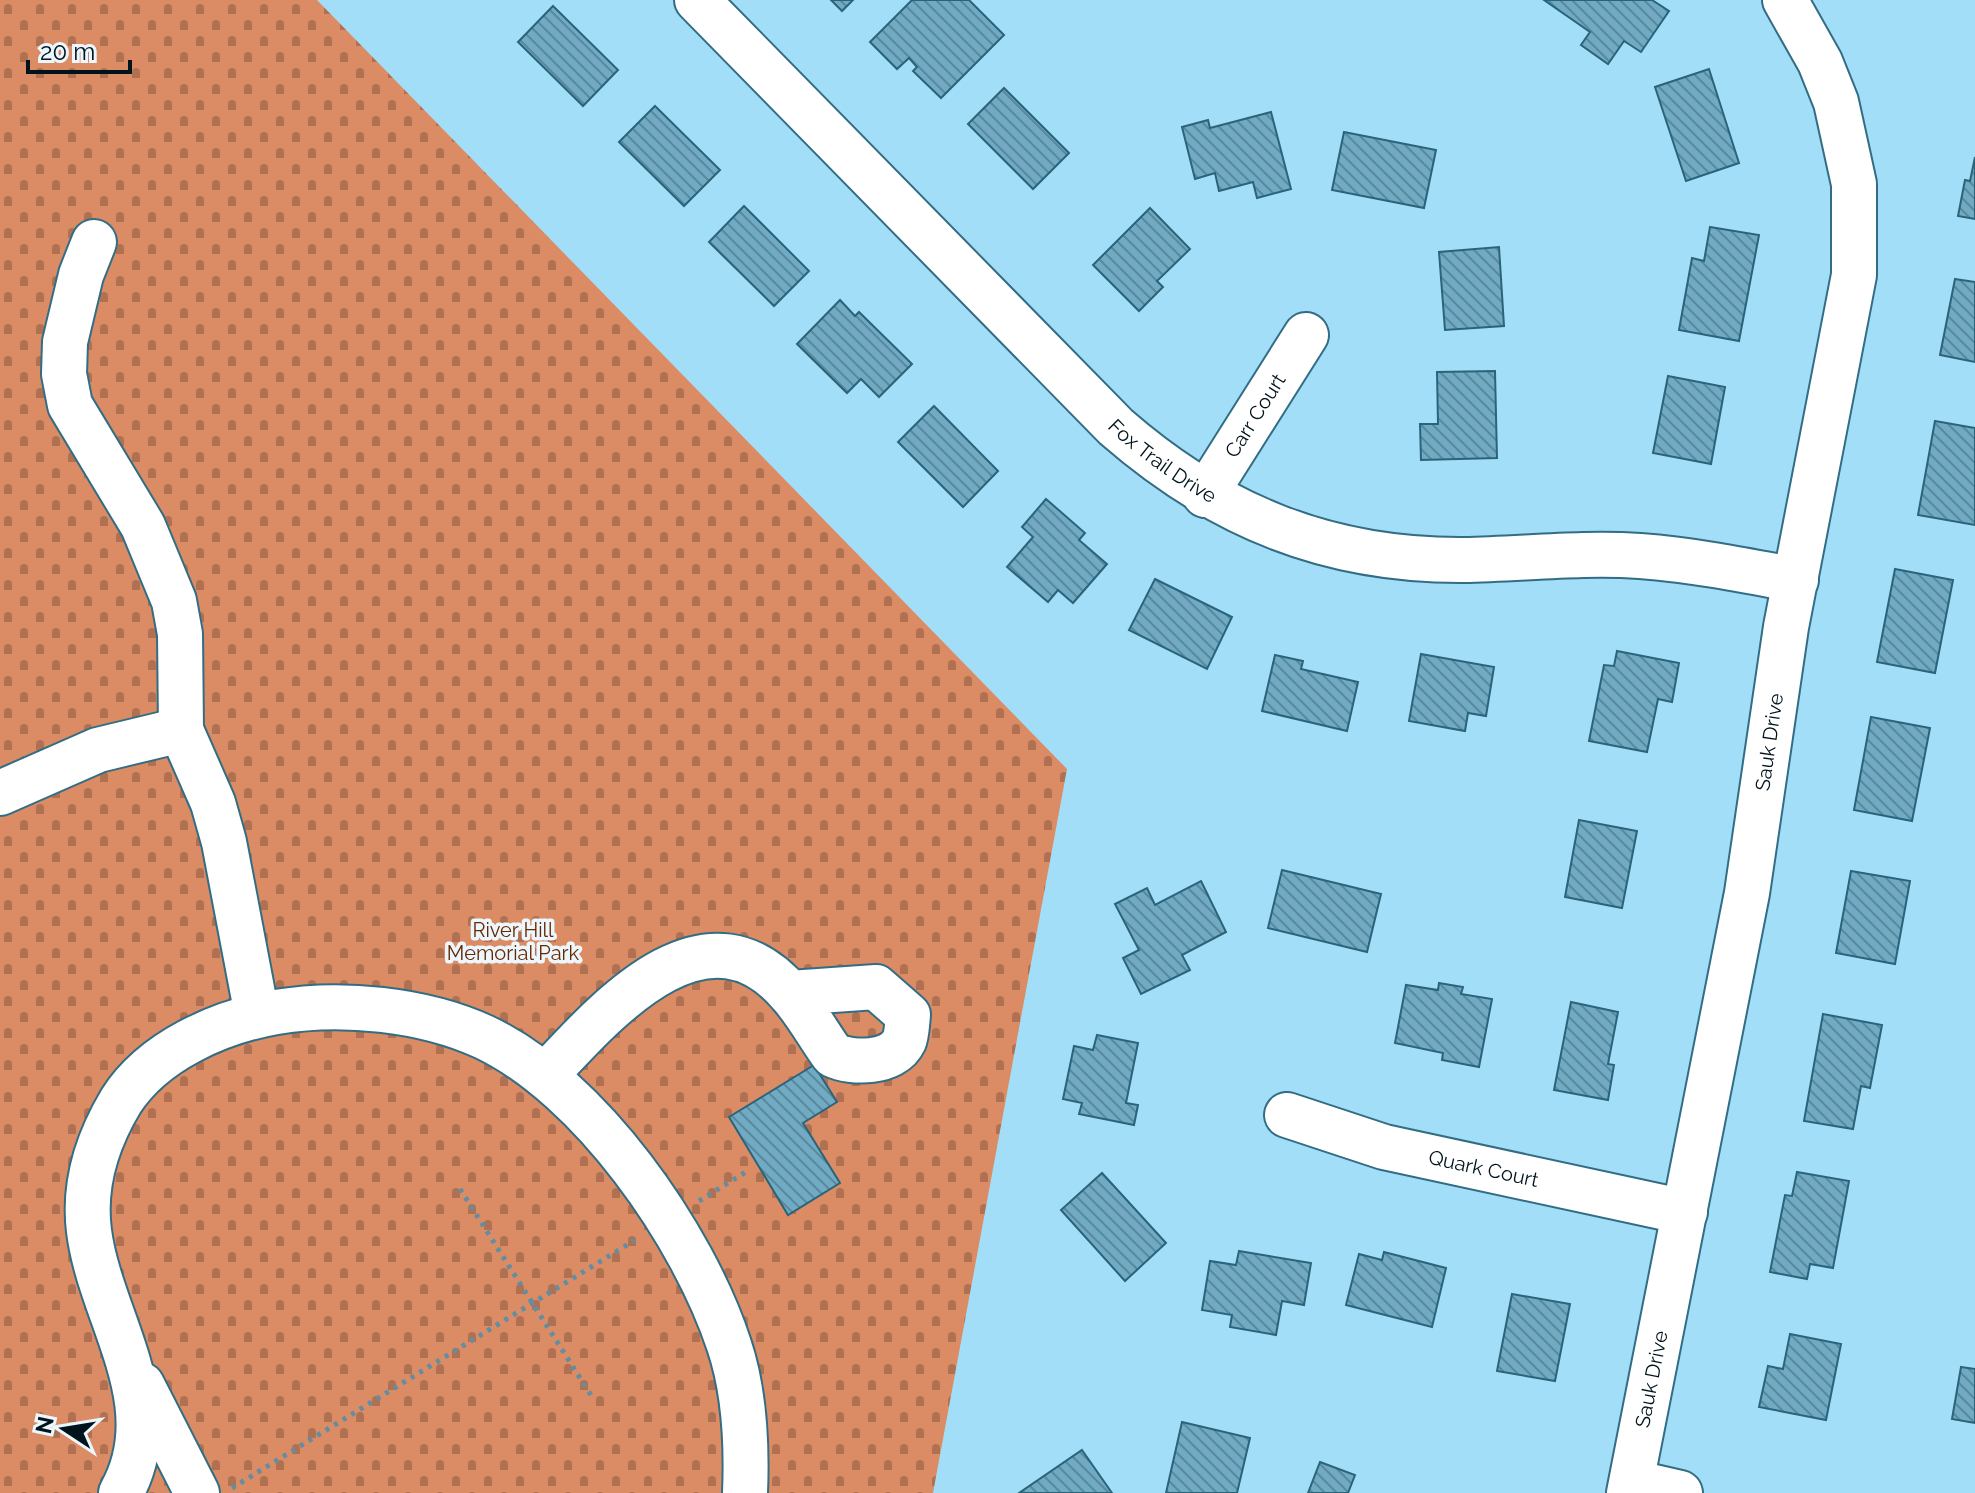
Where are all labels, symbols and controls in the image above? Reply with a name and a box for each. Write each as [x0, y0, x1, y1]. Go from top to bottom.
scale bar [28, 24, 130, 74]
text: 20 m [40, 37, 95, 66]
street label: Carr Court [1220, 369, 1291, 462]
street label: Fox Trail Drive [1103, 414, 1221, 508]
street label: Sauk Drive [1750, 691, 1788, 793]
park label: River Hill Memorial Park [447, 918, 580, 965]
street label: Quark Court [1426, 1145, 1541, 1192]
street label: Sauk Drive [1630, 1328, 1673, 1430]
north arrow [24, 1389, 104, 1469]
text: N [30, 1414, 59, 1436]

